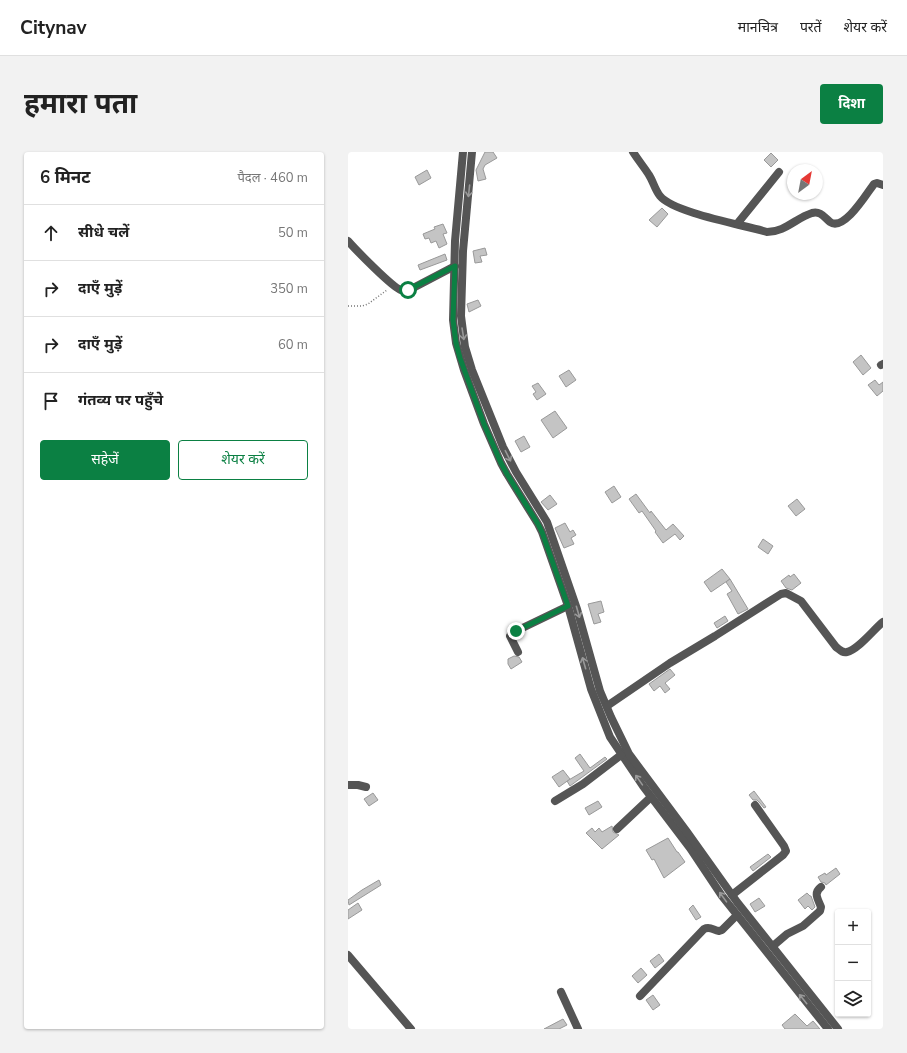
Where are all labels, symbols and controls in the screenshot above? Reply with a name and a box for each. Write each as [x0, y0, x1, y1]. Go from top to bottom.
text: Citynav [20, 15, 87, 41]
text: मानचित्र [738, 18, 778, 37]
text: परतें [800, 18, 822, 37]
text: शेयर करें [844, 18, 887, 37]
button: दिशा [820, 84, 883, 124]
text: हमारा पता [24, 85, 137, 123]
north arrow [787, 164, 823, 200]
text: 6 मिनट [40, 166, 90, 189]
text: पैदल · 460 m [237, 169, 308, 187]
one-way arrow [466, 184, 473, 197]
icon: ahead [40, 222, 62, 244]
text: सीधे चलें [78, 222, 129, 242]
text: 50 m [278, 224, 308, 242]
icon: right [40, 278, 62, 300]
text: दाएँ मुड़ें [78, 278, 122, 298]
text: 350 m [270, 280, 308, 298]
route start [399, 281, 417, 299]
one-way arrow [459, 328, 467, 341]
icon: right [40, 334, 62, 356]
text: दाएँ मुड़ें [78, 334, 122, 354]
text: 60 m [278, 336, 308, 354]
icon: arrive [40, 390, 62, 412]
text: गंतव्य पर पहुँचे [78, 390, 163, 410]
button: सहेजें [40, 440, 170, 480]
button: शेयर करें [178, 440, 308, 480]
one-way arrow [505, 450, 512, 462]
one-way arrow [575, 605, 582, 618]
route end [507, 622, 525, 640]
one-way arrow [580, 657, 587, 670]
one-way arrow [635, 775, 643, 786]
one-way arrow [719, 891, 727, 902]
map controls [835, 909, 871, 1017]
button: + [835, 909, 871, 945]
button: − [835, 945, 871, 981]
button: layers [835, 981, 871, 1017]
one-way arrow [799, 994, 808, 1004]

